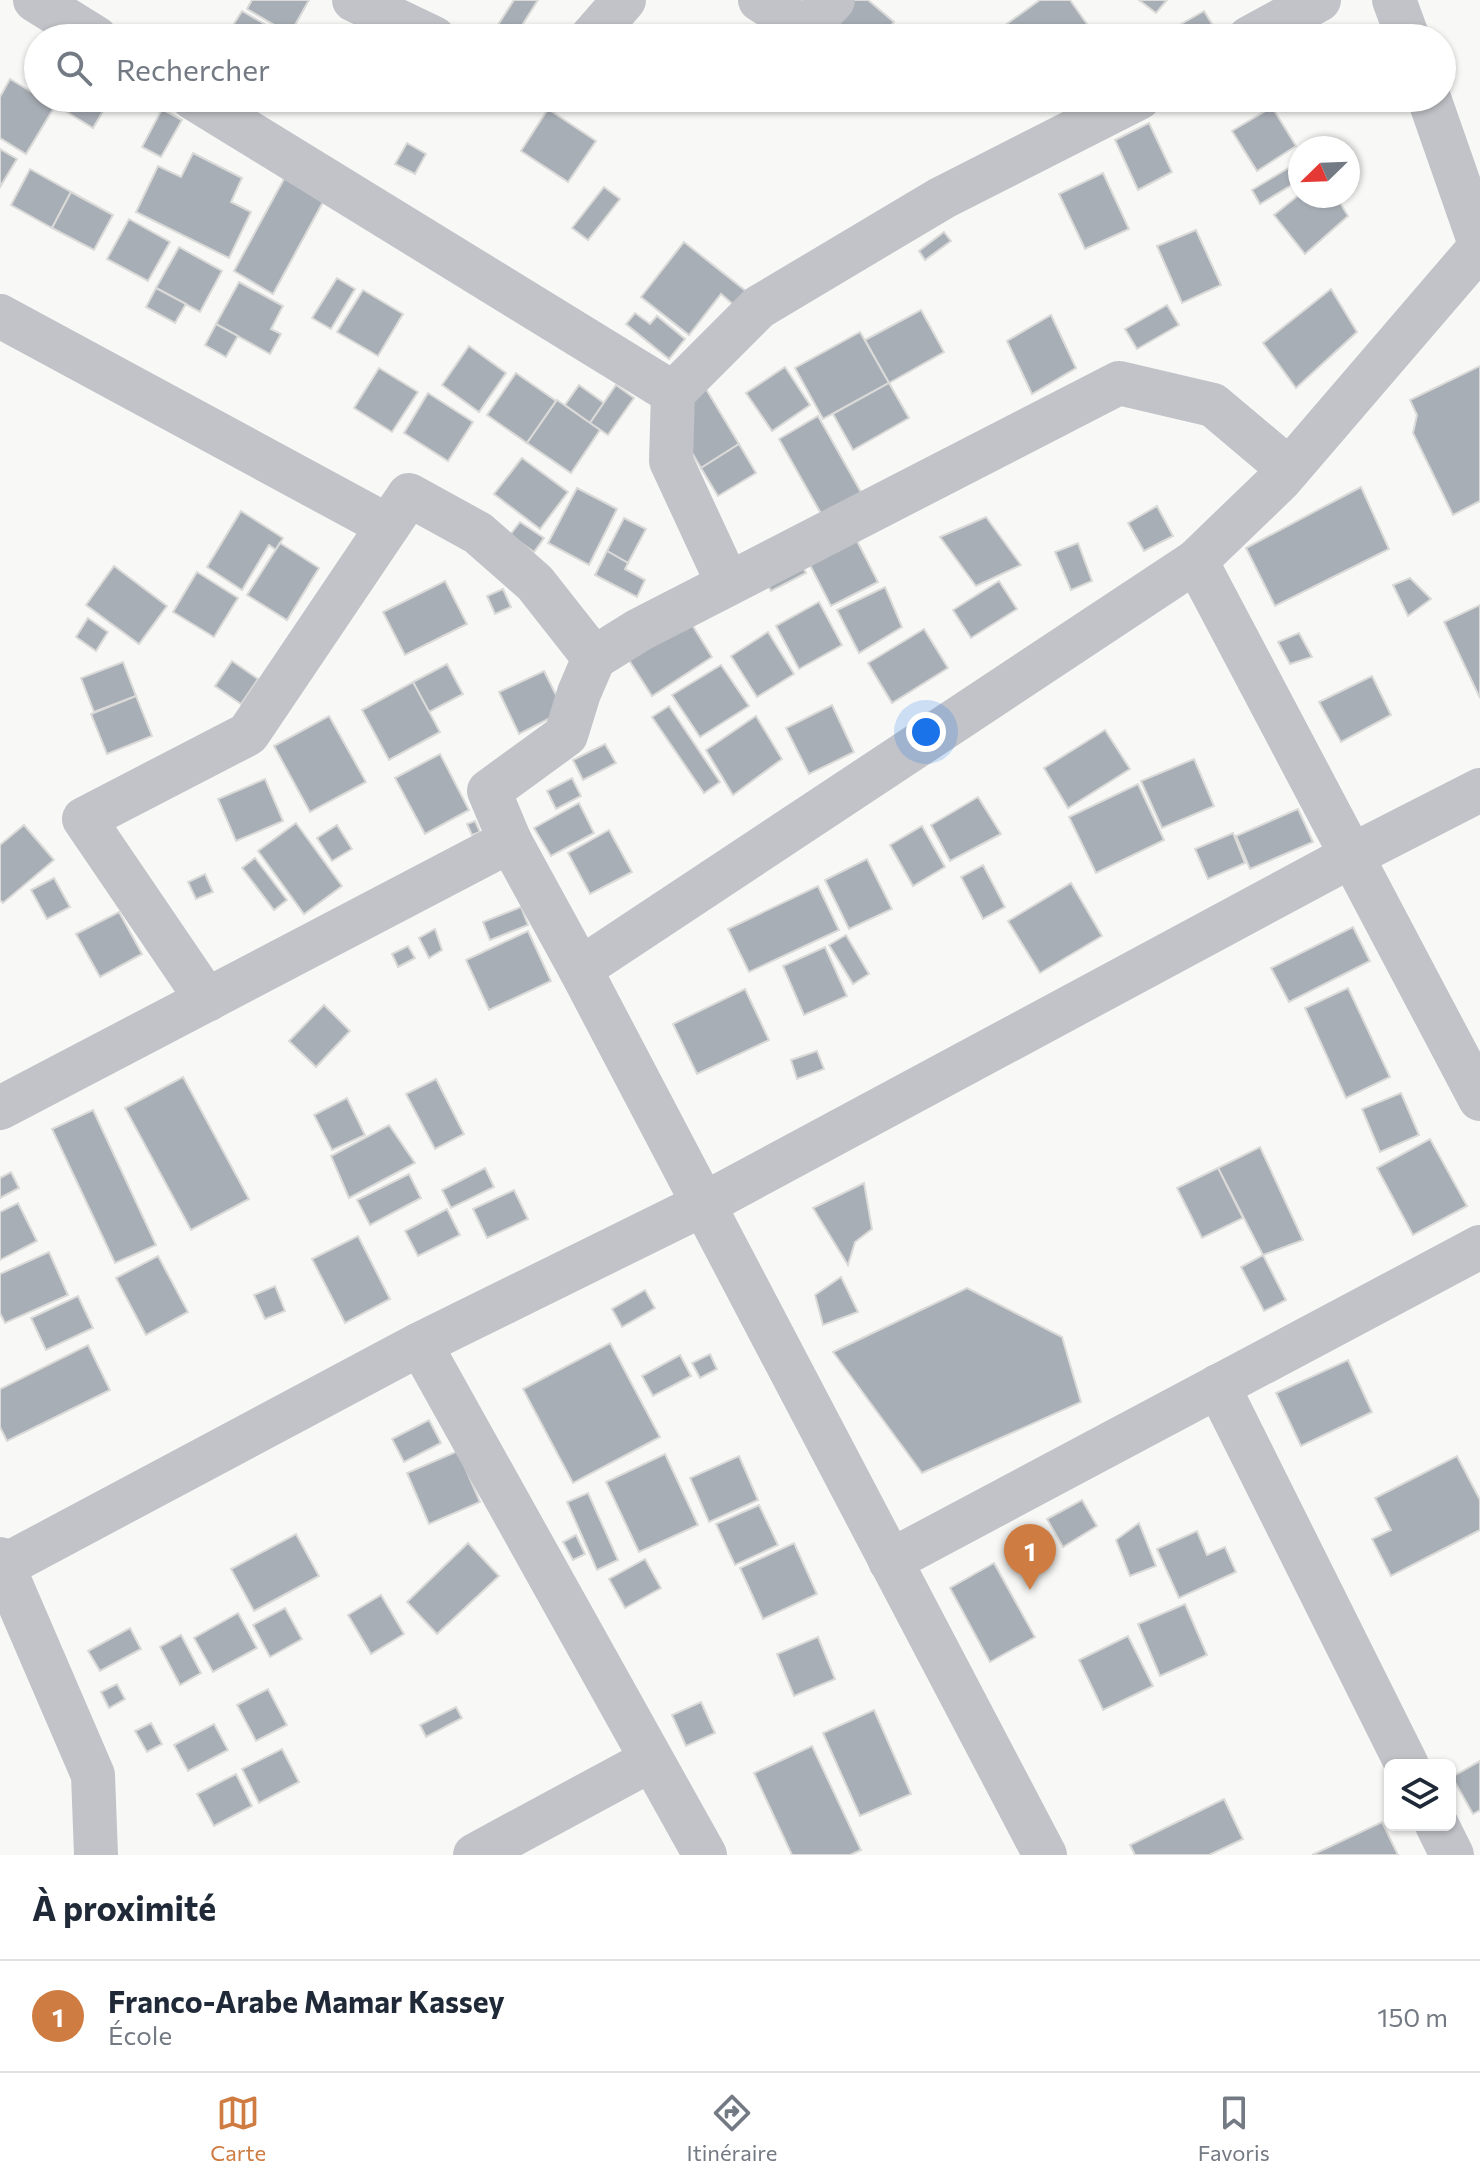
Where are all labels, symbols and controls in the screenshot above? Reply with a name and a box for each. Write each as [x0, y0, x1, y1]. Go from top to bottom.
search box [24, 24, 1456, 112]
icon: search [52, 46, 96, 90]
text: Rechercher [116, 50, 270, 87]
north arrow [1288, 136, 1360, 208]
your location [906, 712, 946, 752]
pin: 1 [1004, 1524, 1056, 1590]
map controls [1384, 1759, 1456, 1831]
button: layers [1384, 1759, 1456, 1831]
text: À proximité [32, 1886, 216, 1928]
text: Franco-Arabe Mamar Kassey [108, 1982, 505, 2019]
text: 1 [52, 2001, 64, 2032]
text: 150 m [1377, 2001, 1448, 2032]
text: École [108, 2019, 172, 2050]
tab: Carte [210, 2091, 266, 2166]
tab: Itinéraire [687, 2091, 777, 2166]
tab: Favoris [1198, 2091, 1270, 2166]

